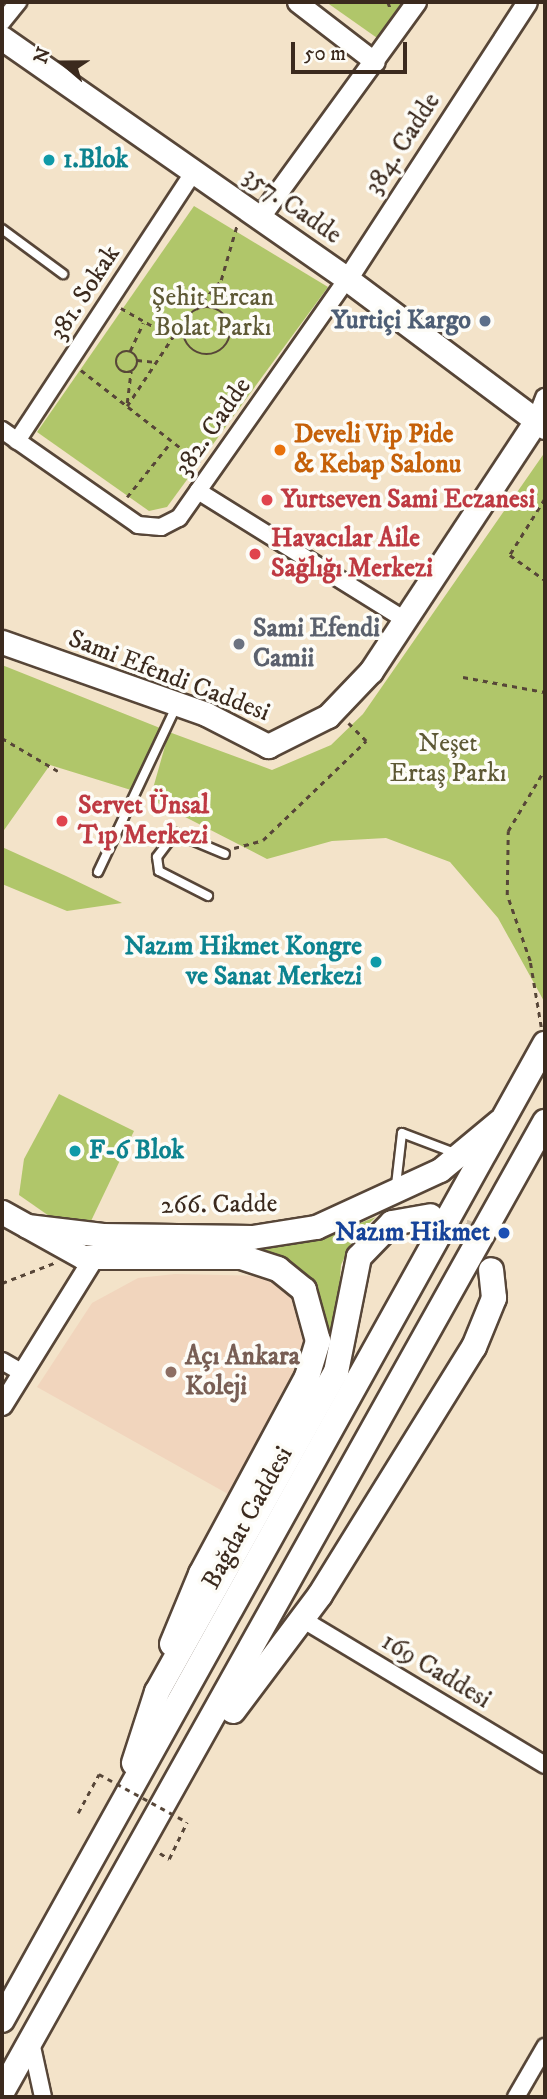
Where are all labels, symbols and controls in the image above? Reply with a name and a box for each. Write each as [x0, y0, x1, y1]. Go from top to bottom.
north arrow [28, 28, 98, 98]
scale bar [295, 28, 410, 72]
text: 50 m [304, 41, 346, 67]
text: N [29, 44, 56, 67]
street label: 384. Cadde [359, 87, 447, 201]
place label: 1.Blok [63, 144, 128, 176]
marker: 1.Blok [41, 152, 57, 168]
street label: 357. Cadde [237, 161, 347, 251]
street label: 381. Sokak [43, 240, 127, 346]
park label: Şehit Ercan Bolat Parkı [152, 282, 274, 344]
place label: Yurtiçi Kargo [331, 305, 471, 337]
marker: Yurtiçi Kargo [477, 313, 493, 329]
street label: 382. Cadde [168, 372, 258, 482]
place label: Develi Vip Pide & Kebap Salonu [294, 419, 461, 480]
marker: Develi Vip Pide & Kebap Salonu [272, 442, 288, 458]
place label: Yurtseven Sami Eczanesi [281, 484, 535, 516]
marker: Yurtseven Sami Eczanesi [259, 492, 275, 508]
place label: Havacılar Aile Sağlığı Merkezi [271, 523, 433, 584]
marker: Havacılar Aile Sağlığı Merkezi [245, 544, 265, 564]
place label: Sami Efendi Camii [253, 613, 380, 674]
street label: Sami Efendi Caddesi [64, 623, 274, 729]
marker: Sami Efendi Camii [231, 636, 247, 652]
park label: Neşet Ertaş Parkı [390, 728, 506, 790]
place label: Servet Ünsal Tıp Merkezi [78, 790, 209, 852]
marker: Servet Ünsal Tıp Merkezi [52, 811, 72, 831]
place label: Nazım Hikmet Kongre ve Sanat Merkezi [124, 931, 362, 992]
marker: Nazım Hikmet Kongre ve Sanat Merkezi [368, 954, 384, 970]
place label: F-6 Blok [89, 1135, 184, 1167]
marker: F-6 Blok [67, 1143, 83, 1159]
street label: 266. Cadde [160, 1188, 278, 1222]
place label: Nazım Hikmet [335, 1217, 490, 1249]
marker: Nazım Hikmet [496, 1225, 512, 1241]
place label: Açı Ankara Koleji [185, 1341, 300, 1402]
marker: Açı Ankara Koleji [163, 1364, 179, 1380]
street label: Bağdat Caddesi [196, 1441, 300, 1595]
street label: 169 Caddesi [376, 1626, 496, 1716]

